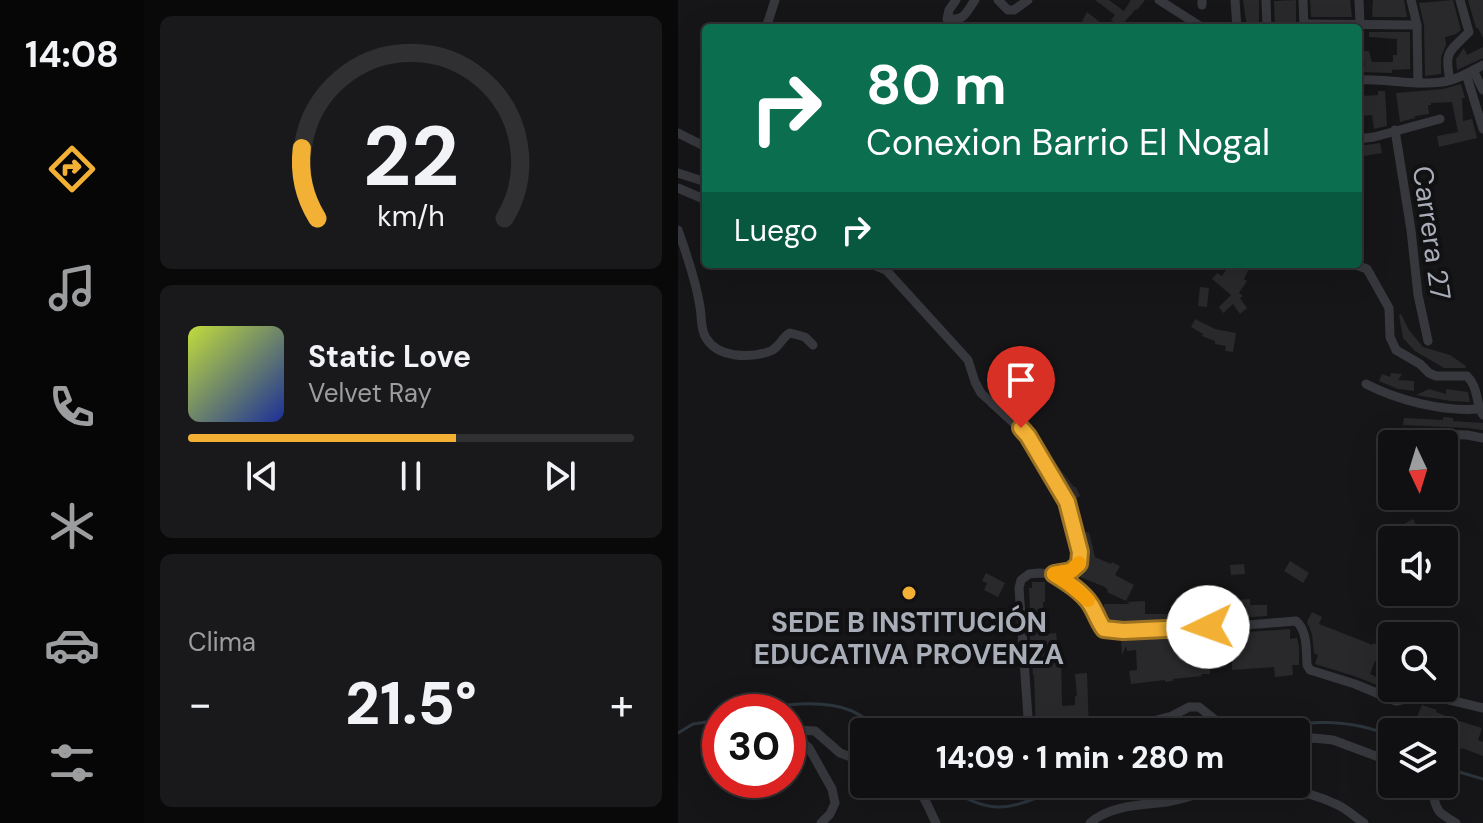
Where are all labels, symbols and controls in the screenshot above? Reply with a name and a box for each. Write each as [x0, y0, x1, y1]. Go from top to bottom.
text: 14:08 [25, 31, 119, 78]
text: 80 m [866, 48, 1007, 121]
icon: right [734, 56, 838, 160]
text: 22 [363, 101, 459, 210]
text: Conexion Barrio El Nogal [866, 119, 1270, 166]
icon: directions [44, 141, 100, 197]
street label: Carrera 27 [1404, 164, 1459, 303]
text: km/h [377, 198, 445, 235]
icon: right [834, 208, 878, 252]
text: Luego [734, 211, 818, 250]
icon: music [44, 260, 100, 316]
text: Static Love [308, 337, 471, 376]
pin [987, 346, 1055, 428]
icon: arrive [999, 358, 1043, 402]
text: Velvet Ray [308, 376, 432, 410]
icon: phone [44, 379, 100, 435]
north arrow [1378, 430, 1458, 510]
map controls [1378, 430, 1458, 798]
icon: previous [240, 454, 284, 498]
icon: pause [389, 454, 433, 498]
icon: next [538, 454, 582, 498]
icon: climate [44, 498, 100, 554]
button: sound [1378, 526, 1458, 606]
marker: SEDE B INSTITUCIÓN EDUCATIVA PROVENZA [900, 584, 918, 602]
position arrow [1166, 585, 1250, 669]
place label: SEDE B INSTITUCIÓN EDUCATIVA PROVENZA [754, 604, 1064, 673]
icon: car [44, 617, 100, 673]
button: search [1378, 622, 1458, 702]
text: Clima [188, 625, 256, 659]
text: 21.5° [345, 664, 477, 743]
text: − [188, 675, 212, 733]
text: + [610, 675, 634, 733]
speed limit sign: 30 [702, 694, 806, 798]
button: layers [1378, 718, 1458, 798]
icon: filters [44, 735, 100, 791]
text: 14:09 · 1 min · 280 m [936, 738, 1224, 777]

